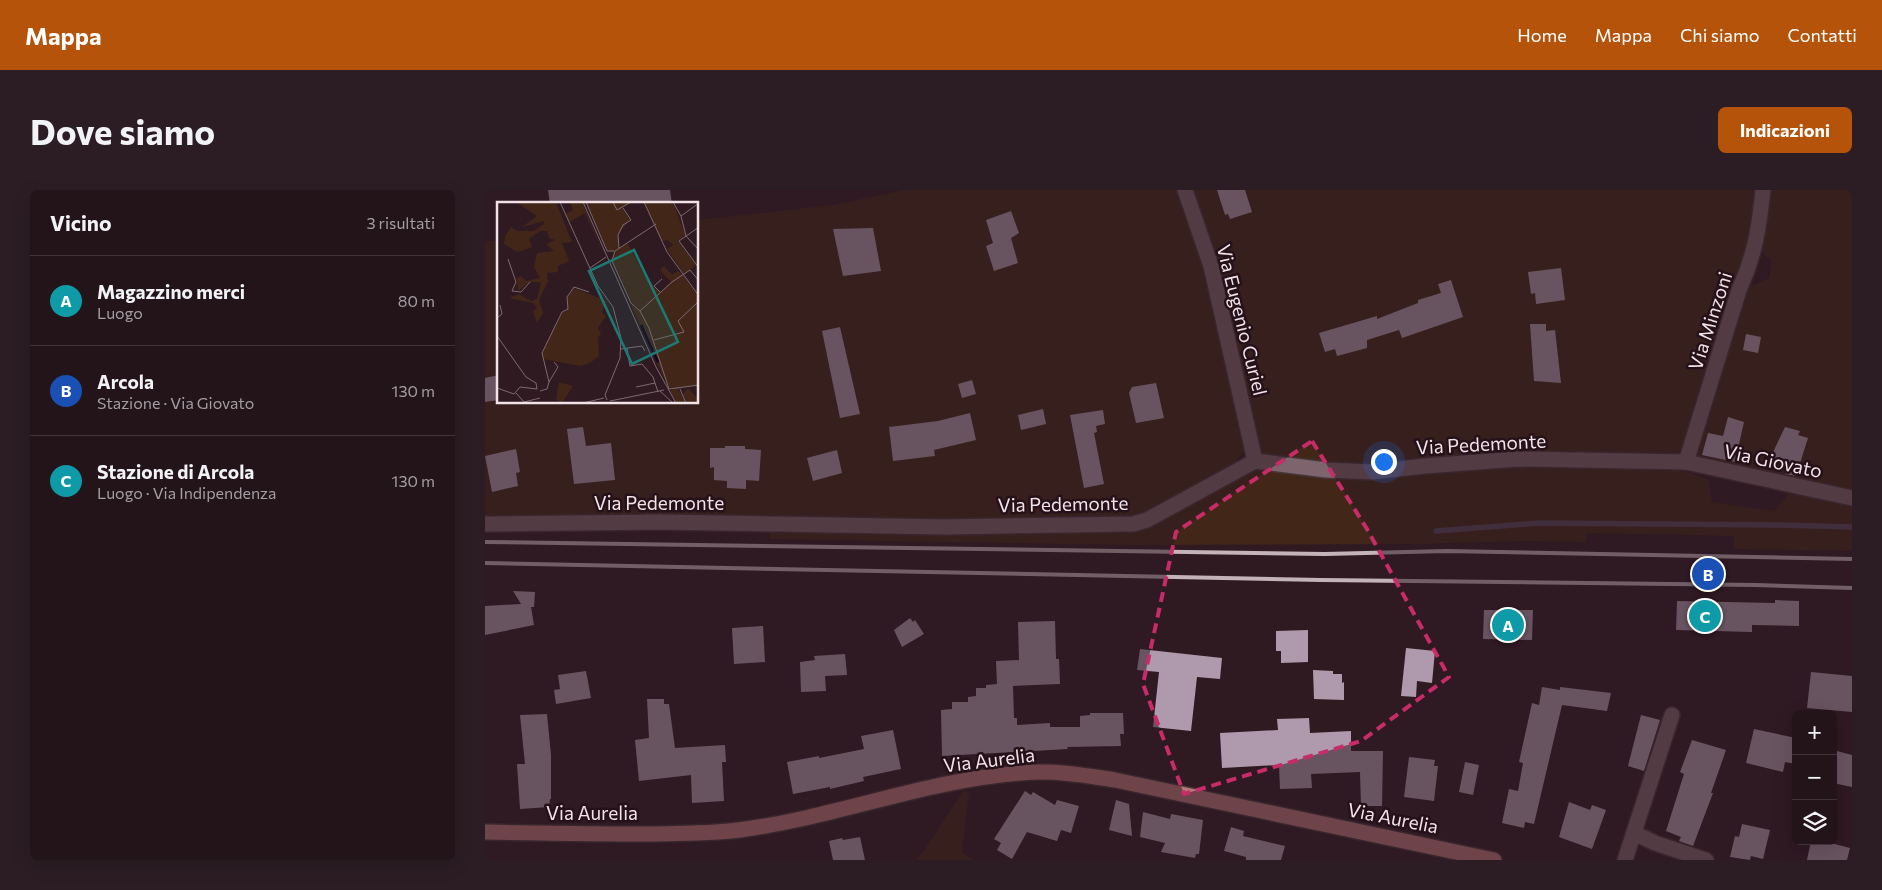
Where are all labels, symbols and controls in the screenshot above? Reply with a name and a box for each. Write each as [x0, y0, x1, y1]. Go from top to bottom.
text: Mappa [25, 21, 102, 50]
text: Home [1517, 24, 1567, 46]
text: Mappa [1595, 24, 1652, 46]
text: Chi siamo [1680, 24, 1759, 46]
text: Contatti [1787, 24, 1857, 46]
button: Indicazioni [1718, 107, 1852, 153]
text: Dove siamo [30, 109, 215, 152]
inset map [497, 202, 699, 404]
text: Vicino [50, 210, 111, 235]
text: 3 risultati [366, 213, 435, 232]
street label: Via Eugenio Curiel [1213, 242, 1272, 398]
street label: Via Minzoni [1683, 269, 1736, 373]
text: Magazzino merci [97, 280, 245, 303]
text: A [60, 291, 72, 310]
text: 80 m [398, 291, 435, 310]
text: Luogo [97, 303, 143, 322]
text: Arcola [97, 370, 154, 393]
text: B [61, 381, 71, 400]
text: 130 m [392, 381, 435, 400]
text: Stazione · Via Giovato [97, 393, 254, 412]
street label: Via Pedemonte [1415, 429, 1547, 458]
street label: Via Giovato [1722, 439, 1824, 482]
your location [1371, 449, 1397, 475]
text: Stazione di Arcola [97, 460, 254, 483]
text: C [61, 471, 71, 490]
text: 130 m [392, 471, 435, 490]
text: Luogo · Via Indipendenza [97, 483, 276, 502]
street label: Via Pedemonte [594, 491, 724, 514]
street label: Via Pedemonte [997, 491, 1128, 516]
pin: B [1692, 555, 1724, 593]
pin: C [1689, 597, 1721, 635]
pin: A [1492, 606, 1524, 644]
map controls [1792, 710, 1837, 845]
button: + [1792, 710, 1837, 755]
street label: Via Aurelia [942, 742, 1036, 777]
button: − [1792, 755, 1837, 800]
street label: Via Aurelia [1346, 797, 1440, 838]
button: layers [1792, 800, 1837, 845]
street label: Via Aurelia [546, 801, 638, 824]

